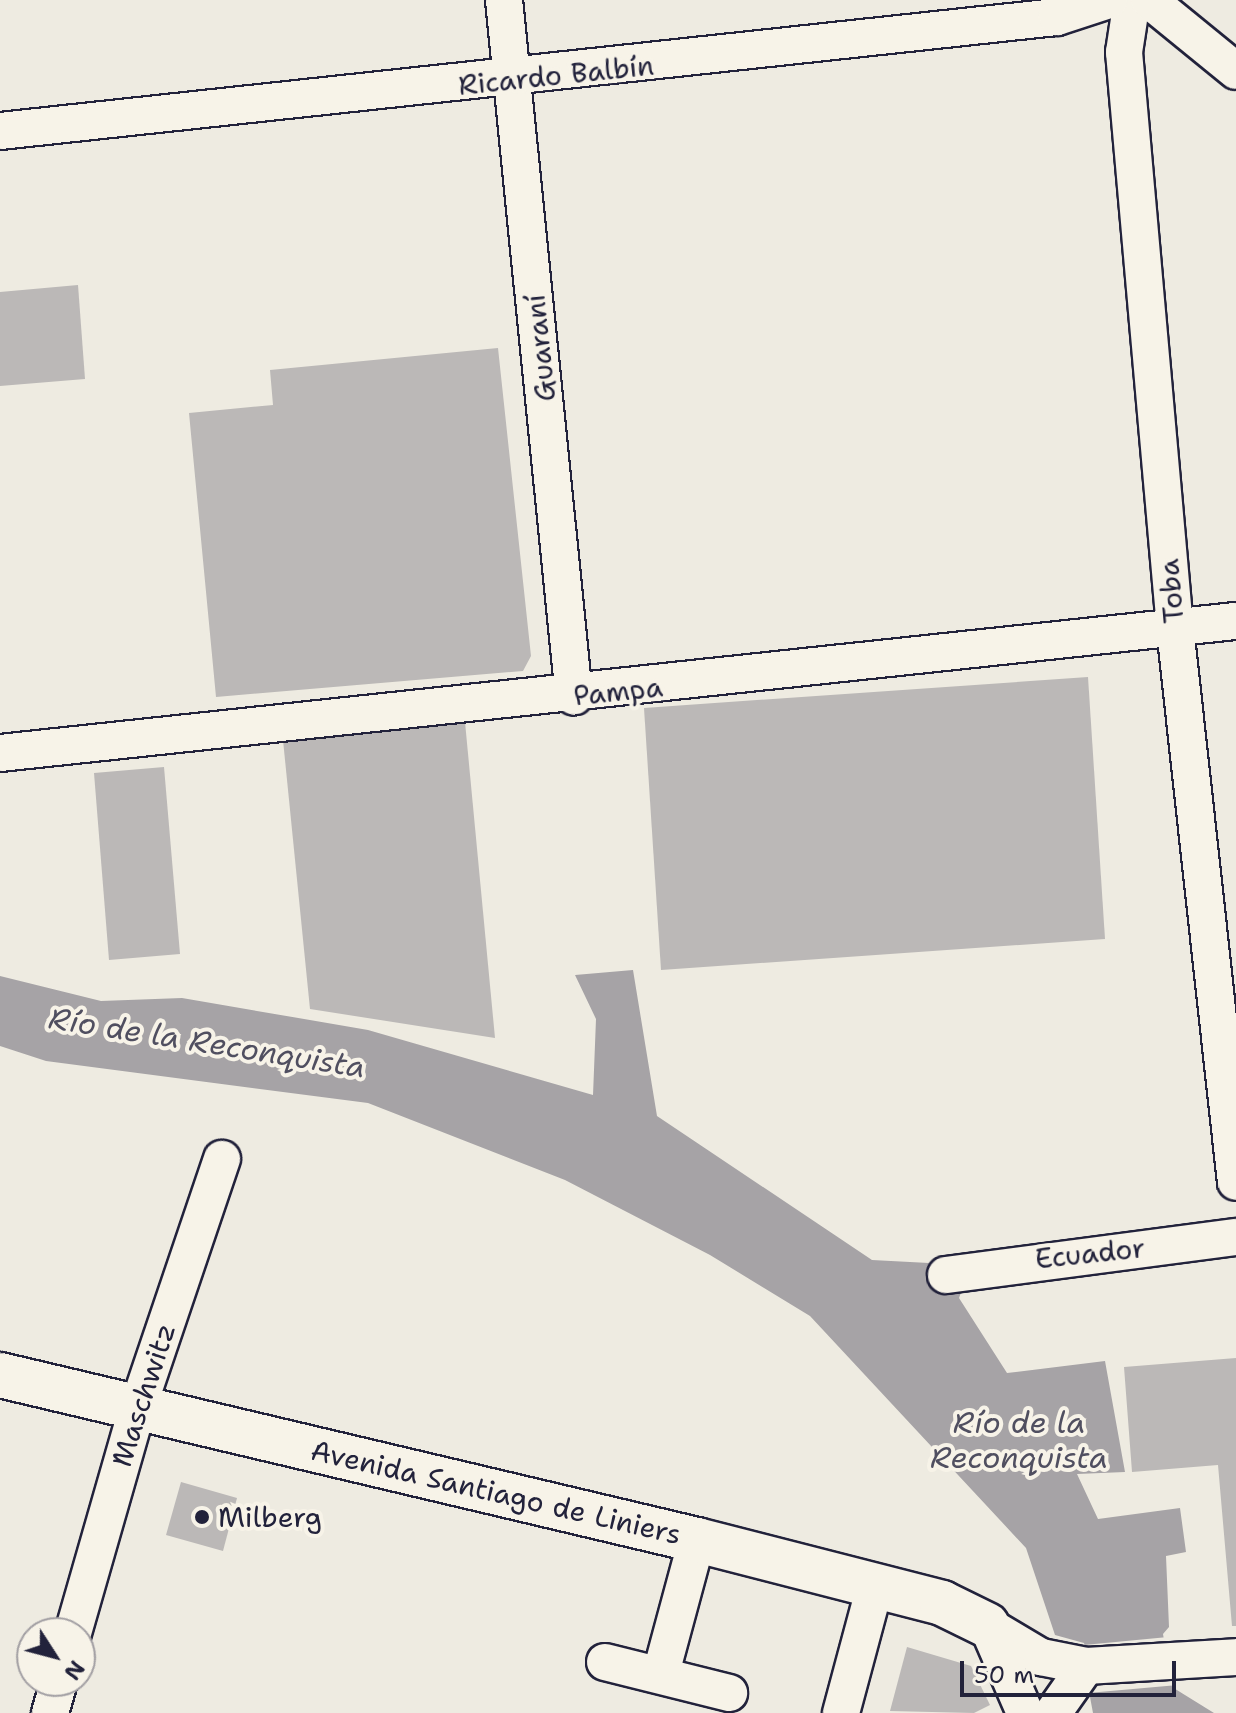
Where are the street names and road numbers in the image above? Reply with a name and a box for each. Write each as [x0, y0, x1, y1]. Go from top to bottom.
street label: Ricardo Balbín [457, 48, 655, 102]
street label: Guaraní [518, 293, 562, 403]
street label: Toba [1151, 557, 1191, 625]
street label: Pampa [572, 670, 664, 712]
street label: Ecuador [1033, 1231, 1147, 1275]
street label: Maschwitz [104, 1319, 182, 1471]
street label: Avenida Santiago de Liniers [308, 1433, 684, 1551]

